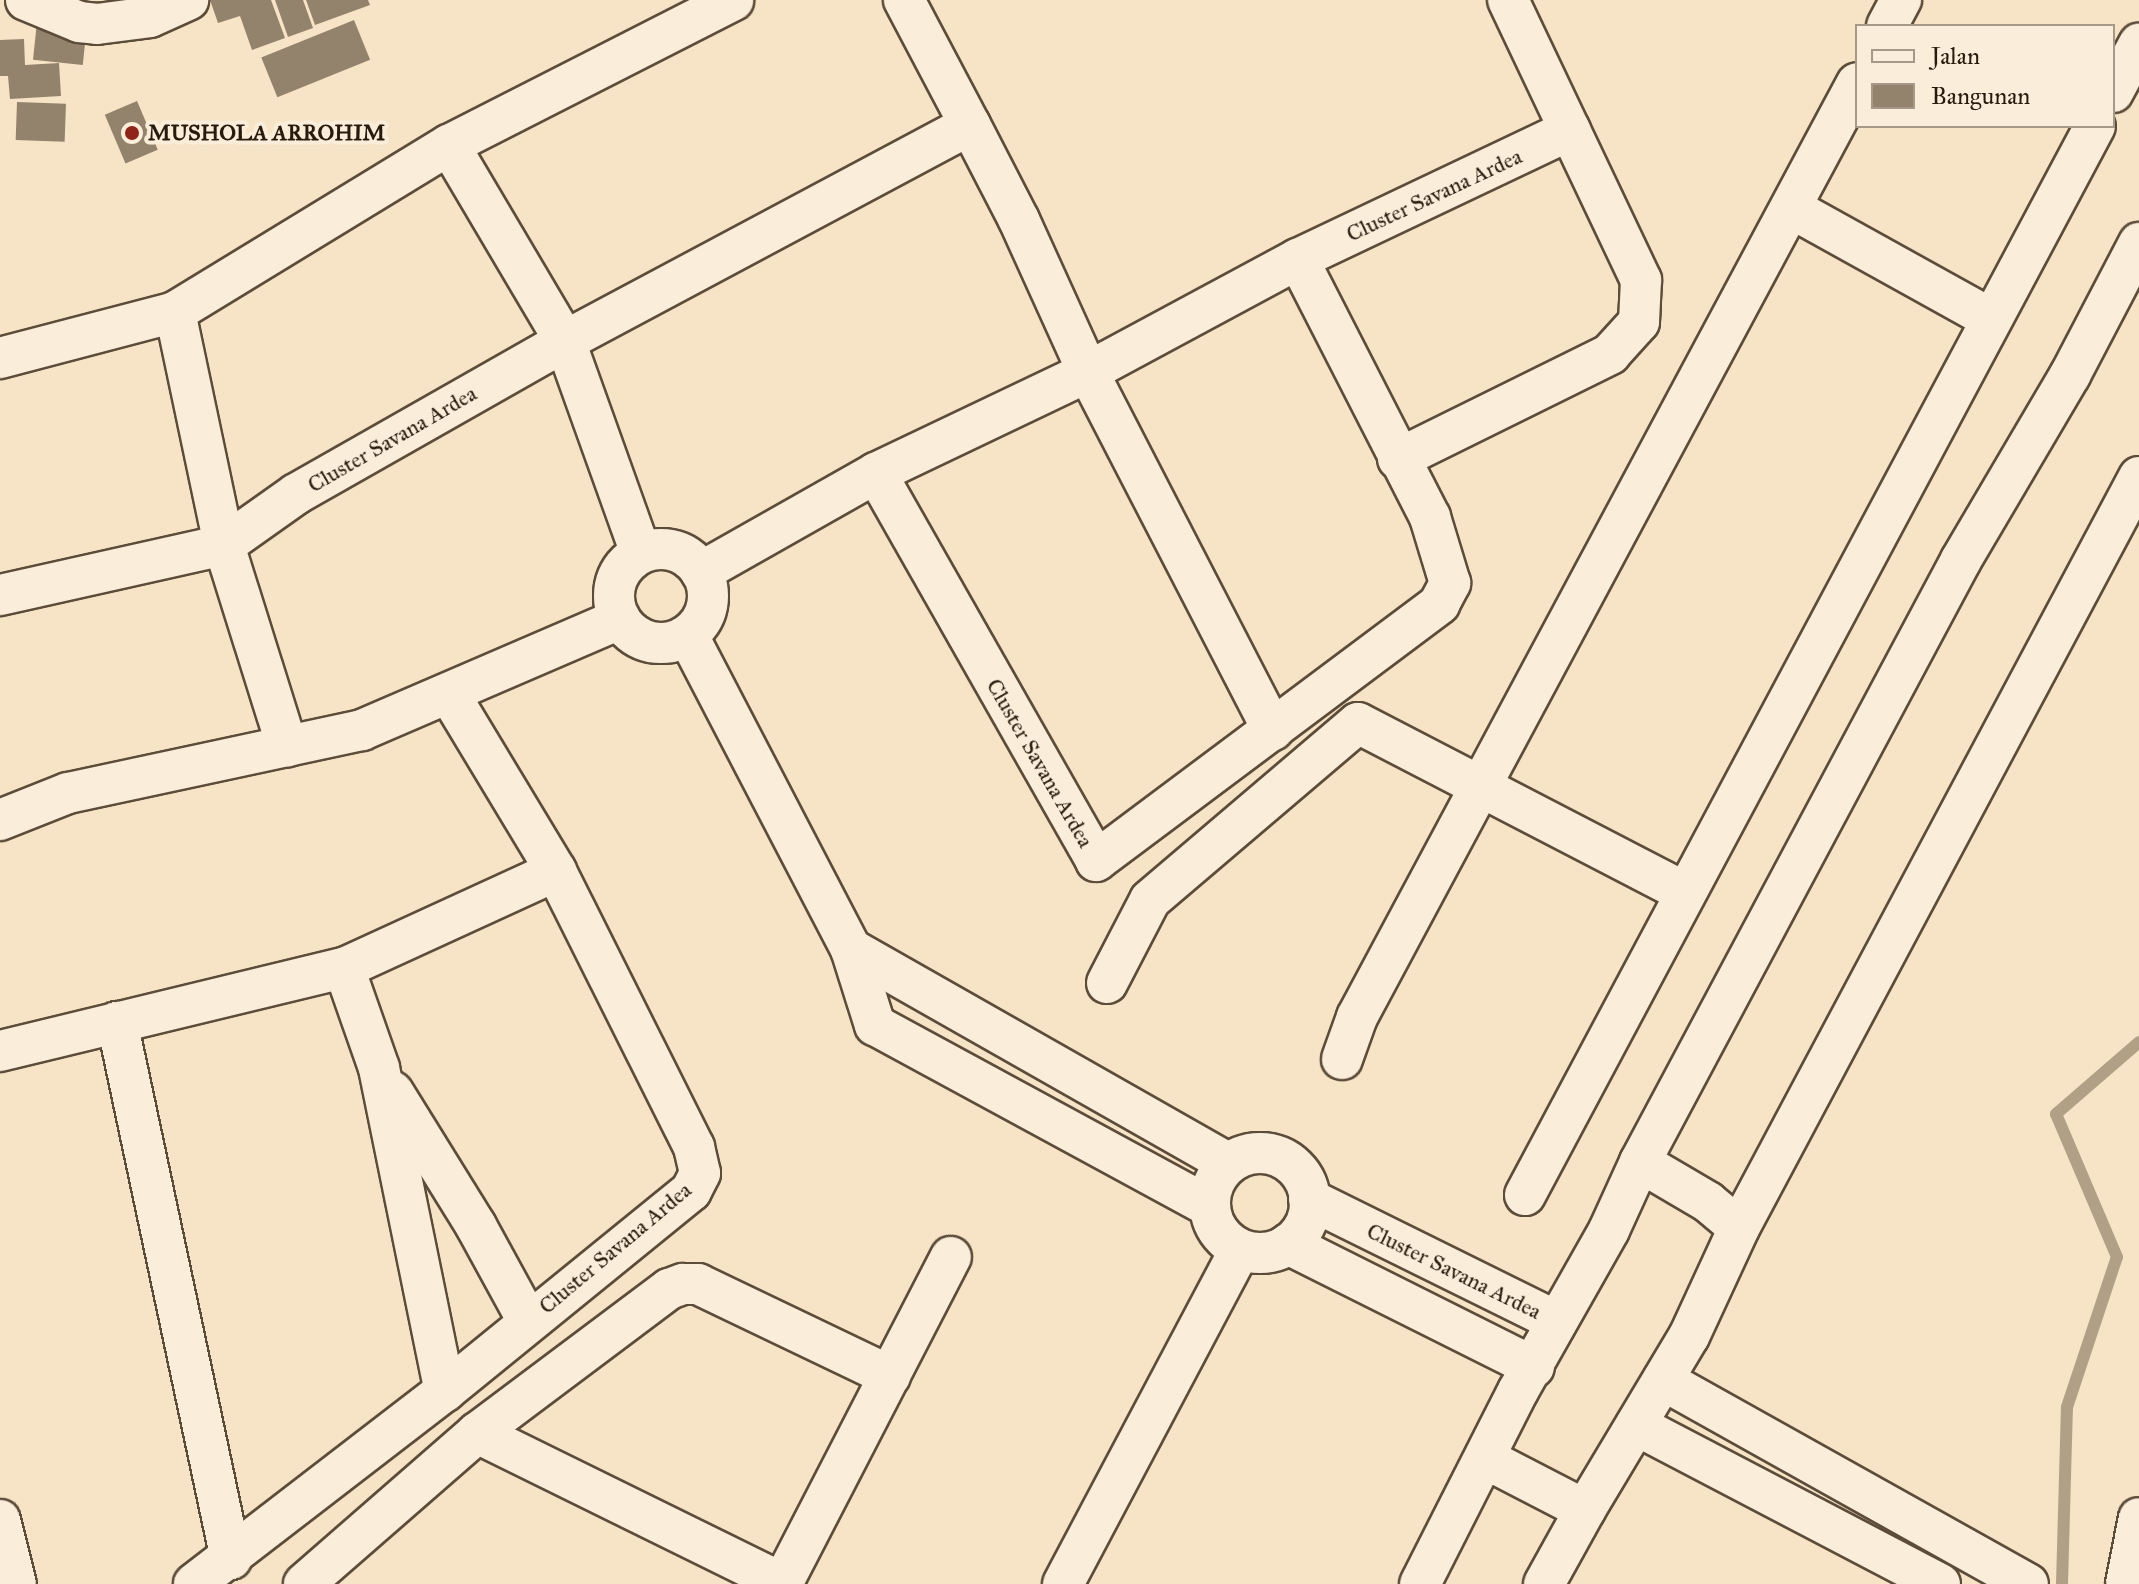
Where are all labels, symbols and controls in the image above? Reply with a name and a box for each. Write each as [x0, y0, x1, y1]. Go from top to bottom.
legend [1855, 24, 2115, 128]
text: Jalan [1931, 41, 1980, 71]
text: Bangunan [1931, 81, 2030, 111]
place label: MUSHOLA ARROHIM [148, 120, 385, 146]
marker: MUSHOLA ARROHIM [123, 124, 141, 142]
street label: Cluster Savana Ardea [1342, 143, 1526, 247]
street label: Cluster Savana Ardea [303, 380, 481, 498]
street label: Cluster Savana Ardea [981, 674, 1099, 852]
street label: Cluster Savana Ardea [534, 1177, 696, 1319]
street label: Cluster Savana Ardea [1363, 1217, 1545, 1325]

